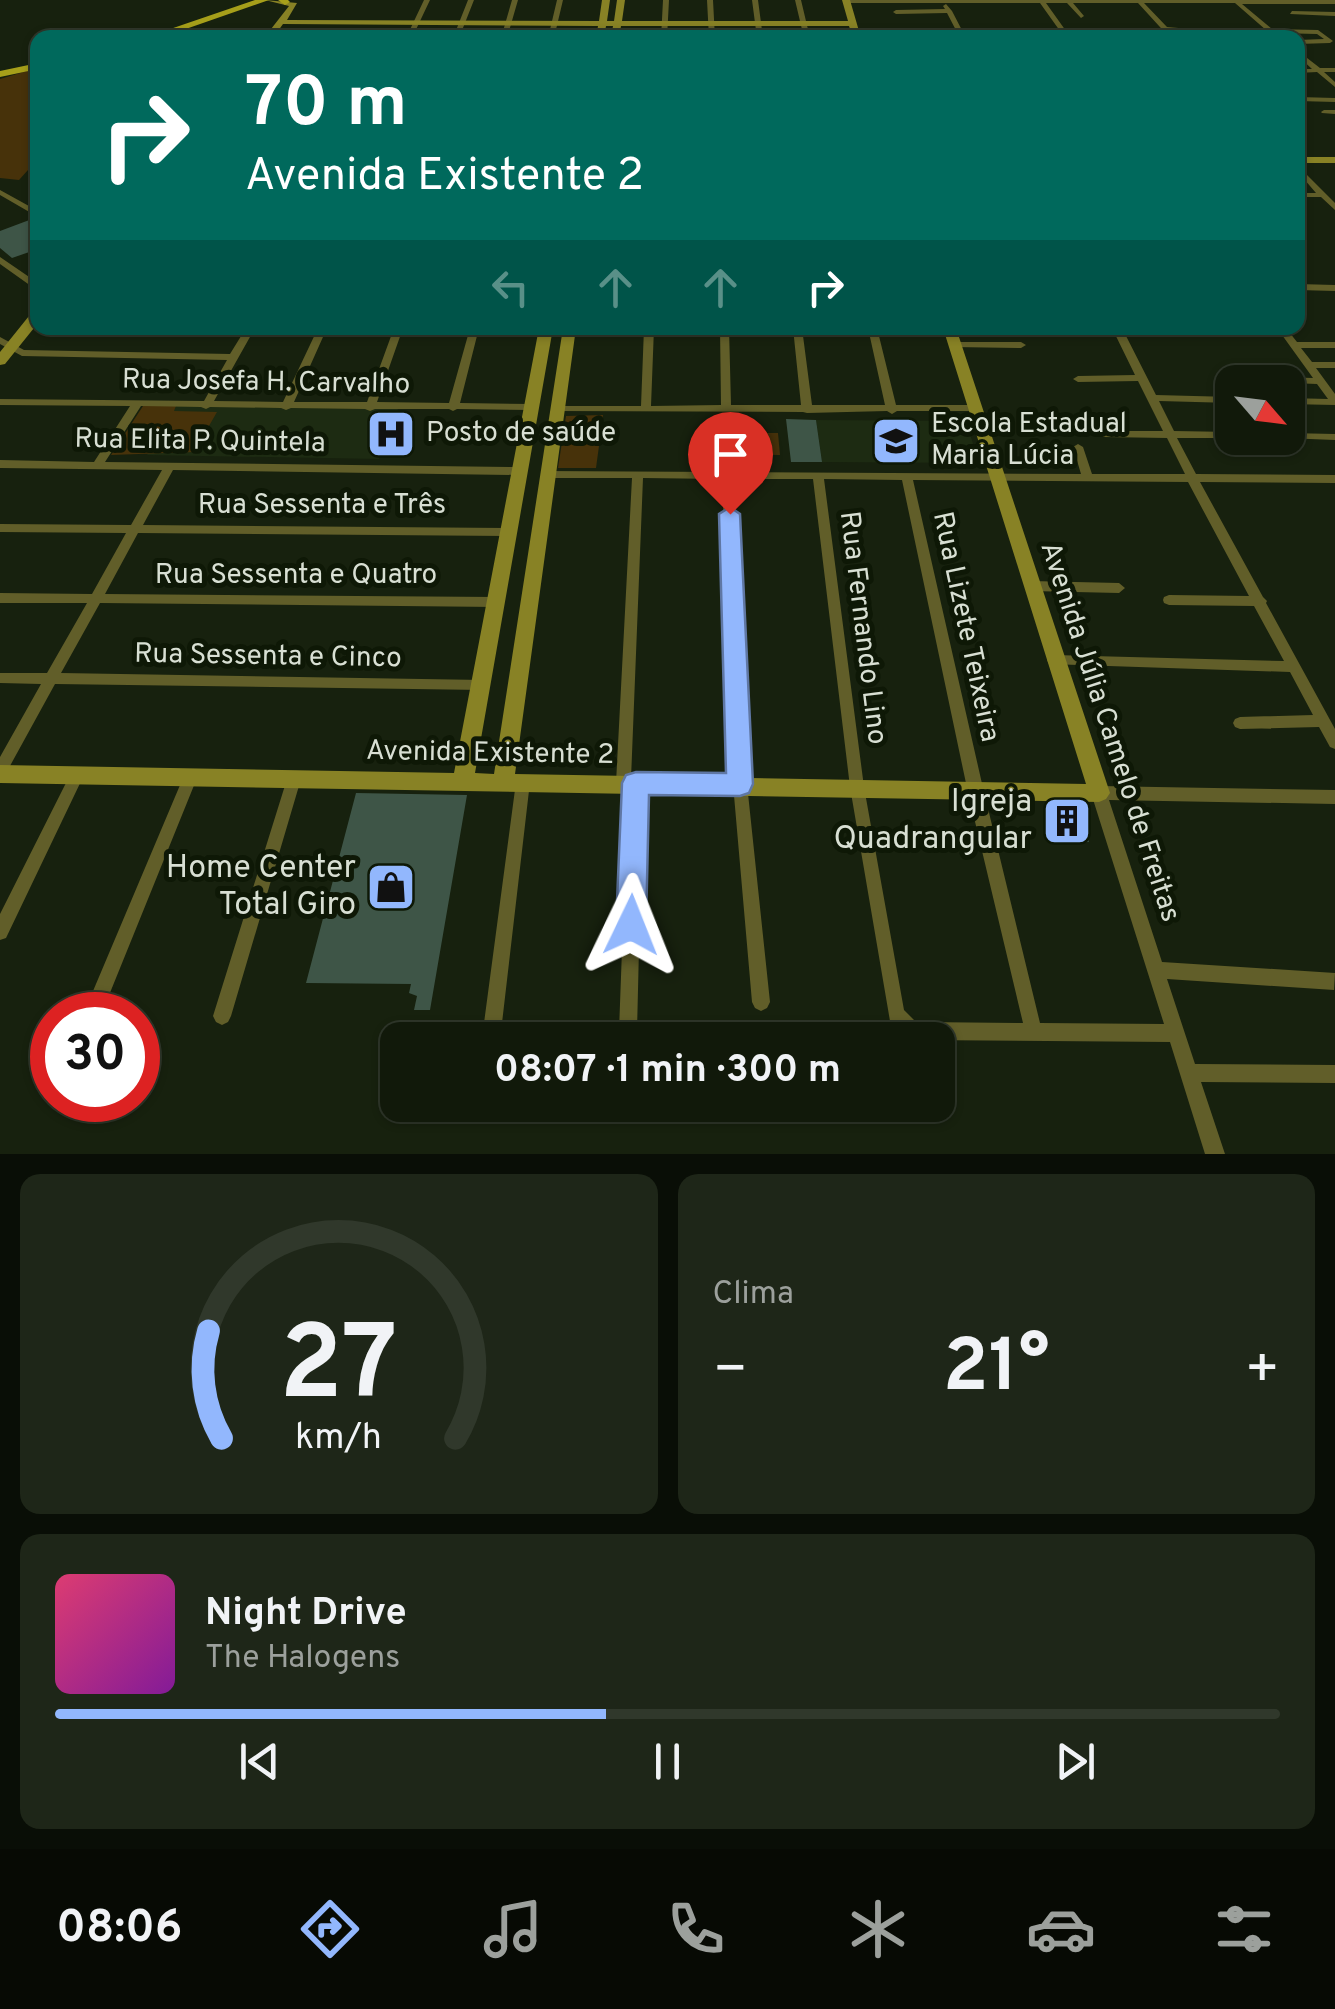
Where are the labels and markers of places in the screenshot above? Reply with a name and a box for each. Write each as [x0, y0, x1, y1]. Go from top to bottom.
place label: Escola Estadual Maria Lúcia [931, 407, 1127, 475]
hospital icon: Posto de saúde [365, 408, 417, 460]
pin [688, 412, 773, 515]
school or university icon: Escola Estadual Maria Lúcia [870, 415, 922, 467]
place label: Posto de saúde [426, 416, 616, 452]
place label: Igreja Quadrangular [833, 783, 1032, 860]
building icon: Igreja Quadrangular [1041, 795, 1093, 847]
place label: Home Center Total Giro [166, 849, 356, 926]
shop icon: Home Center Total Giro [365, 861, 417, 913]

